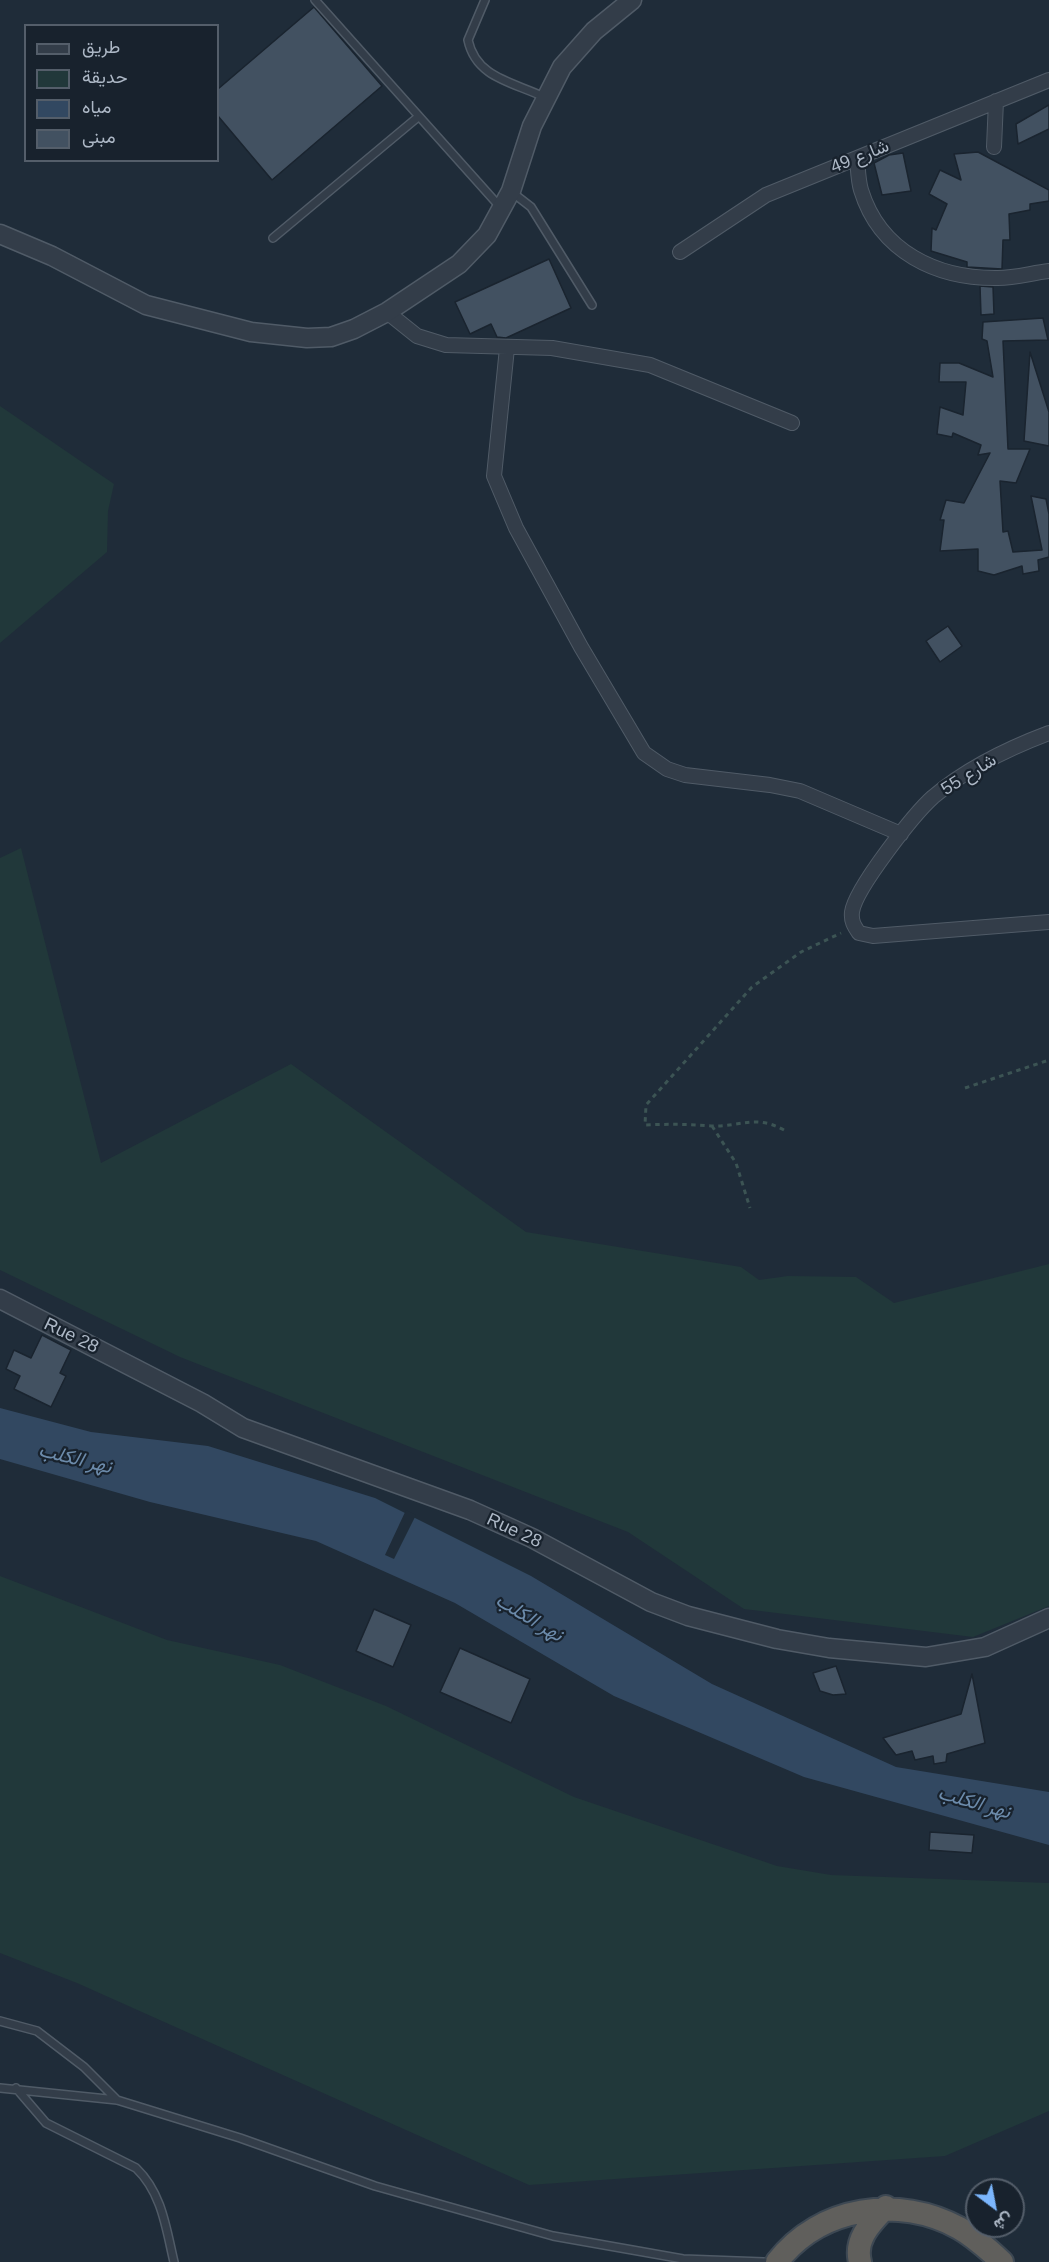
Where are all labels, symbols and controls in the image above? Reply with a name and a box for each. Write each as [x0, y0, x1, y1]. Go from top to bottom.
legend [24, 24, 219, 162]
text: طريق [82, 37, 120, 57]
text: حديقة [82, 67, 128, 87]
text: مياه [82, 97, 111, 117]
text: مبنى [82, 127, 116, 147]
street label: شارع 49 [828, 136, 892, 178]
street label: شارع 55 [937, 750, 1001, 800]
street label: Rue 28 [40, 1314, 102, 1358]
water label: نهر الكلب [36, 1438, 114, 1480]
street label: Rue 28 [483, 1509, 545, 1553]
water label: نهر الكلب [491, 1589, 567, 1647]
water label: نهر الكلب [935, 1781, 1013, 1825]
north arrow [965, 2178, 1025, 2238]
text: ش [991, 2210, 1016, 2234]

